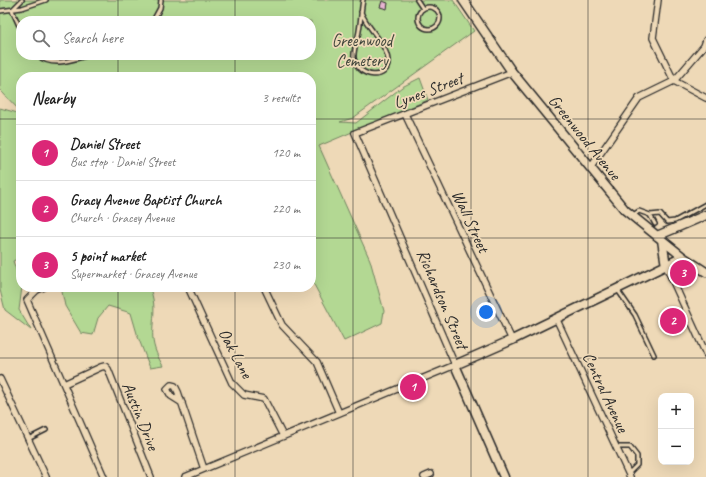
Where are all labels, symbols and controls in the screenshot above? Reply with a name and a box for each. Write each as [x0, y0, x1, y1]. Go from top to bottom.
search box [16, 16, 316, 60]
icon: search [30, 27, 52, 49]
text: Search here [62, 29, 123, 48]
park label: Greenwood Cemetery [332, 30, 395, 71]
street label: Lynes Street [391, 67, 468, 113]
text: Nearby [32, 88, 75, 109]
text: 3 results [262, 90, 300, 106]
street label: Greenwood Avenue [544, 90, 626, 185]
text: Daniel Street [70, 135, 139, 154]
text: 1 [42, 145, 48, 161]
text: 120 m [272, 145, 300, 161]
text: Bus stop · Daniel Street [70, 154, 175, 170]
street label: Wall Street [447, 187, 495, 258]
text: Gracy Avenue Baptist Church [70, 191, 222, 210]
text: 2 [42, 201, 48, 217]
text: 220 m [272, 201, 300, 217]
text: Church · Gracey Avenue [70, 210, 174, 226]
street label: Richardson Street [412, 246, 474, 354]
text: 5 point market [70, 247, 145, 266]
text: 3 [42, 257, 48, 273]
text: 230 m [272, 257, 300, 273]
pin: 3 [670, 258, 696, 288]
text: Supermarket · Gracey Avenue [70, 266, 197, 282]
your location [476, 302, 496, 322]
pin: 2 [660, 306, 686, 336]
street label: Oak Lane [214, 325, 258, 383]
street label: Central Avenue [578, 349, 634, 437]
pin: 1 [400, 372, 426, 402]
street label: Austin Drive [117, 379, 164, 455]
map controls [658, 393, 694, 465]
button: + [658, 393, 694, 429]
button: − [658, 429, 694, 465]

